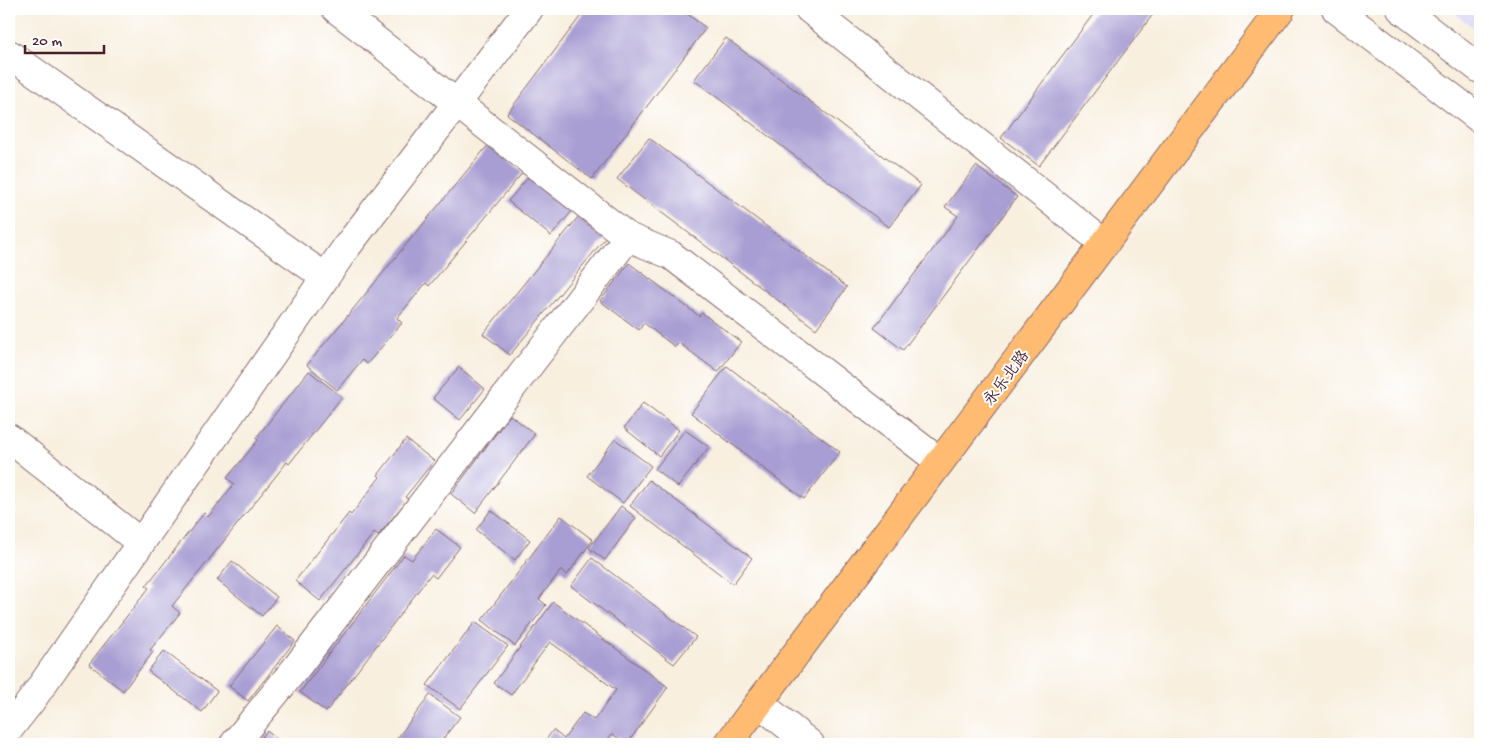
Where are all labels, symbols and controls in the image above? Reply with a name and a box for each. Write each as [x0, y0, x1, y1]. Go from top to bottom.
scale bar [25, 22, 104, 54]
text: 20 m [32, 33, 62, 51]
street label: 永乐北路 [979, 347, 1035, 410]

